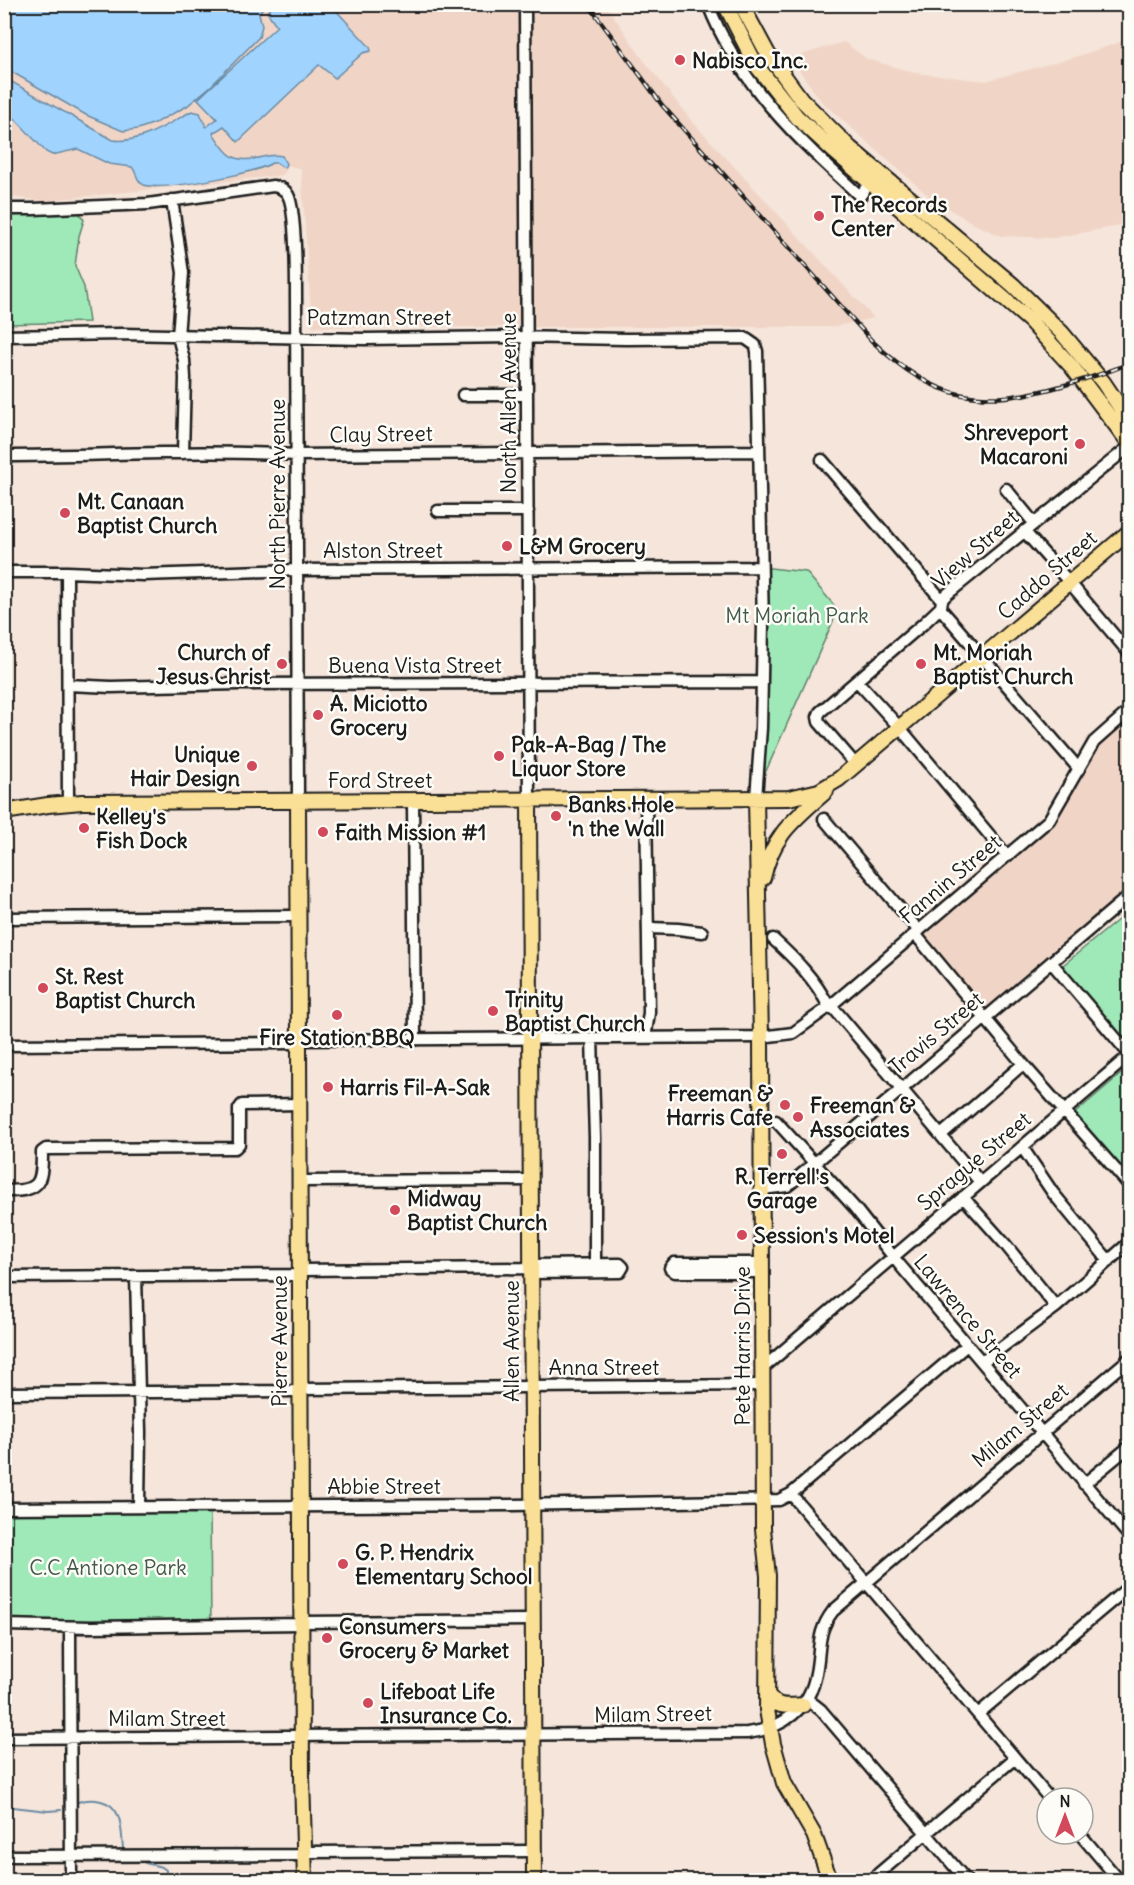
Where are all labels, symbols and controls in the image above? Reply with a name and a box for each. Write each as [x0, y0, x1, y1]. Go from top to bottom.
place label: Nabisco Inc. [692, 47, 808, 74]
marker: Nabisco Inc. [673, 53, 687, 67]
place label: The Records Center [831, 191, 948, 242]
marker: The Records Center [812, 209, 826, 223]
street label: Patzman Street [307, 304, 451, 331]
street label: North Allen Avenue [495, 313, 522, 493]
street label: North Pierre Avenue [264, 399, 291, 589]
place label: Shreveport Macaroni [964, 419, 1069, 470]
street label: Clay Street [329, 420, 433, 448]
marker: Shreveport Macaroni [1073, 437, 1087, 451]
place label: Mt. Canaan Baptist Church [77, 488, 217, 539]
street label: View Street [926, 504, 1024, 594]
marker: Mt. Canaan Baptist Church [58, 506, 72, 520]
street label: Caddo Street [992, 524, 1102, 626]
place label: L&M Grocery [519, 533, 646, 560]
street label: Alston Street [323, 537, 443, 564]
marker: L&M Grocery [500, 539, 514, 553]
park label: Mt Moriah Park [725, 602, 869, 629]
place label: Church of Jesus Christ [156, 639, 271, 690]
place label: Mt. Moriah Baptist Church [933, 639, 1073, 690]
street label: Buena Vista Street [328, 652, 502, 679]
marker: Church of Jesus Christ [275, 657, 289, 671]
marker: Mt. Moriah Baptist Church [914, 657, 928, 671]
place label: A. Miciotto Grocery [330, 690, 428, 741]
marker: A. Miciotto Grocery [311, 708, 325, 722]
place label: Pak-A-Bag / The Liquor Store [511, 731, 666, 782]
place label: Unique Hair Design [130, 741, 240, 792]
marker: Pak-A-Bag / The Liquor Store [492, 749, 506, 763]
marker: Unique Hair Design [245, 759, 259, 773]
street label: Ford Street [328, 767, 432, 794]
place label: Banks Hole 'n the Wall [568, 791, 674, 842]
place label: Kelley's Fish Dock [96, 803, 188, 854]
marker: Banks Hole 'n the Wall [549, 809, 563, 823]
place label: Faith Mission #1 [335, 819, 486, 846]
marker: Kelley's Fish Dock [77, 821, 91, 835]
marker: Faith Mission #1 [316, 825, 330, 839]
street label: Fannin Street [893, 828, 1007, 930]
place label: St. Rest Baptist Church [55, 963, 195, 1014]
marker: St. Rest Baptist Church [36, 981, 50, 995]
place label: Trinity Baptist Church [505, 986, 645, 1037]
street label: Travis Street [883, 986, 989, 1080]
marker: Trinity Baptist Church [486, 1004, 500, 1018]
marker: Fire Station BBQ [330, 1008, 344, 1022]
place label: Fire Station BBQ [259, 1024, 415, 1051]
place label: Harris Fil-A-Sak [340, 1074, 490, 1101]
marker: Harris Fil-A-Sak [321, 1080, 335, 1094]
place label: Freeman & Harris Cafe [666, 1080, 773, 1131]
place label: Freeman & Associates [810, 1092, 915, 1143]
marker: Freeman & Harris Cafe [778, 1098, 792, 1112]
street label: Sprague Street [912, 1106, 1036, 1216]
marker: Freeman & Associates [791, 1110, 805, 1124]
marker: R. Terrell's Garage [775, 1147, 789, 1161]
place label: R. Terrell's Garage [735, 1163, 830, 1214]
place label: Midway Baptist Church [407, 1185, 547, 1236]
marker: Midway Baptist Church [388, 1203, 402, 1217]
place label: Session's Motel [754, 1222, 894, 1249]
marker: Session's Motel [735, 1228, 749, 1242]
street label: Lawrence Street [908, 1248, 1028, 1384]
street label: Pete Harris Drive [729, 1266, 756, 1426]
street label: Pierre Avenue [266, 1275, 293, 1407]
street label: Allen Avenue [498, 1280, 525, 1402]
street label: Anna Street [549, 1354, 659, 1381]
street label: Milam Street [966, 1377, 1074, 1473]
street label: Abbie Street [327, 1473, 441, 1500]
place label: G. P. Hendrix Elementary School [355, 1539, 532, 1590]
park label: C.C Antione Park [29, 1554, 187, 1581]
marker: G. P. Hendrix Elementary School [336, 1557, 350, 1571]
place label: Consumers Grocery & Market [339, 1613, 510, 1664]
marker: Consumers Grocery & Market [320, 1631, 334, 1645]
place label: Lifeboat Life Insurance Co. [380, 1678, 512, 1729]
marker: Lifeboat Life Insurance Co. [361, 1696, 375, 1710]
street label: Milam Street [594, 1699, 712, 1729]
street label: Milam Street [108, 1705, 226, 1732]
north arrow [1035, 1786, 1095, 1846]
text: N [1059, 1791, 1071, 1811]

